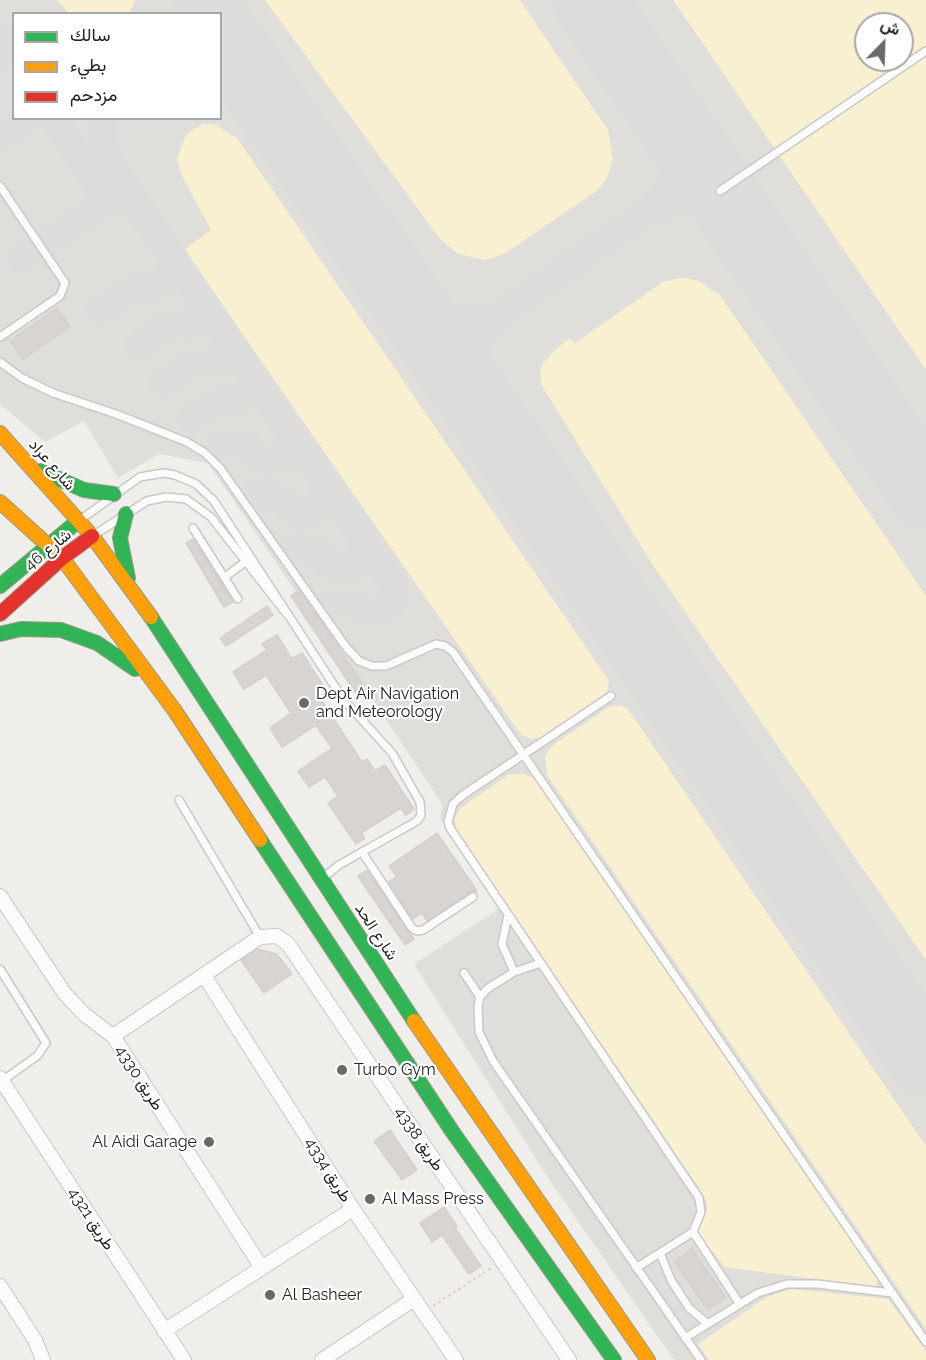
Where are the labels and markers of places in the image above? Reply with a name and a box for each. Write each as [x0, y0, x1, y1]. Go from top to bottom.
place label: Dept Air Navigation and Meteorology [316, 684, 459, 722]
marker: Dept Air Navigation and Meteorology [297, 696, 311, 710]
place label: Turbo Gym [354, 1060, 436, 1080]
marker: Turbo Gym [335, 1063, 349, 1077]
place label: Al Aidi Garage [92, 1132, 197, 1152]
marker: Al Aidi Garage [202, 1135, 216, 1149]
place label: Al Mass Press [382, 1189, 484, 1209]
marker: Al Mass Press [363, 1192, 377, 1206]
place label: Al Basheer [282, 1285, 362, 1305]
marker: Al Basheer [263, 1288, 277, 1302]

